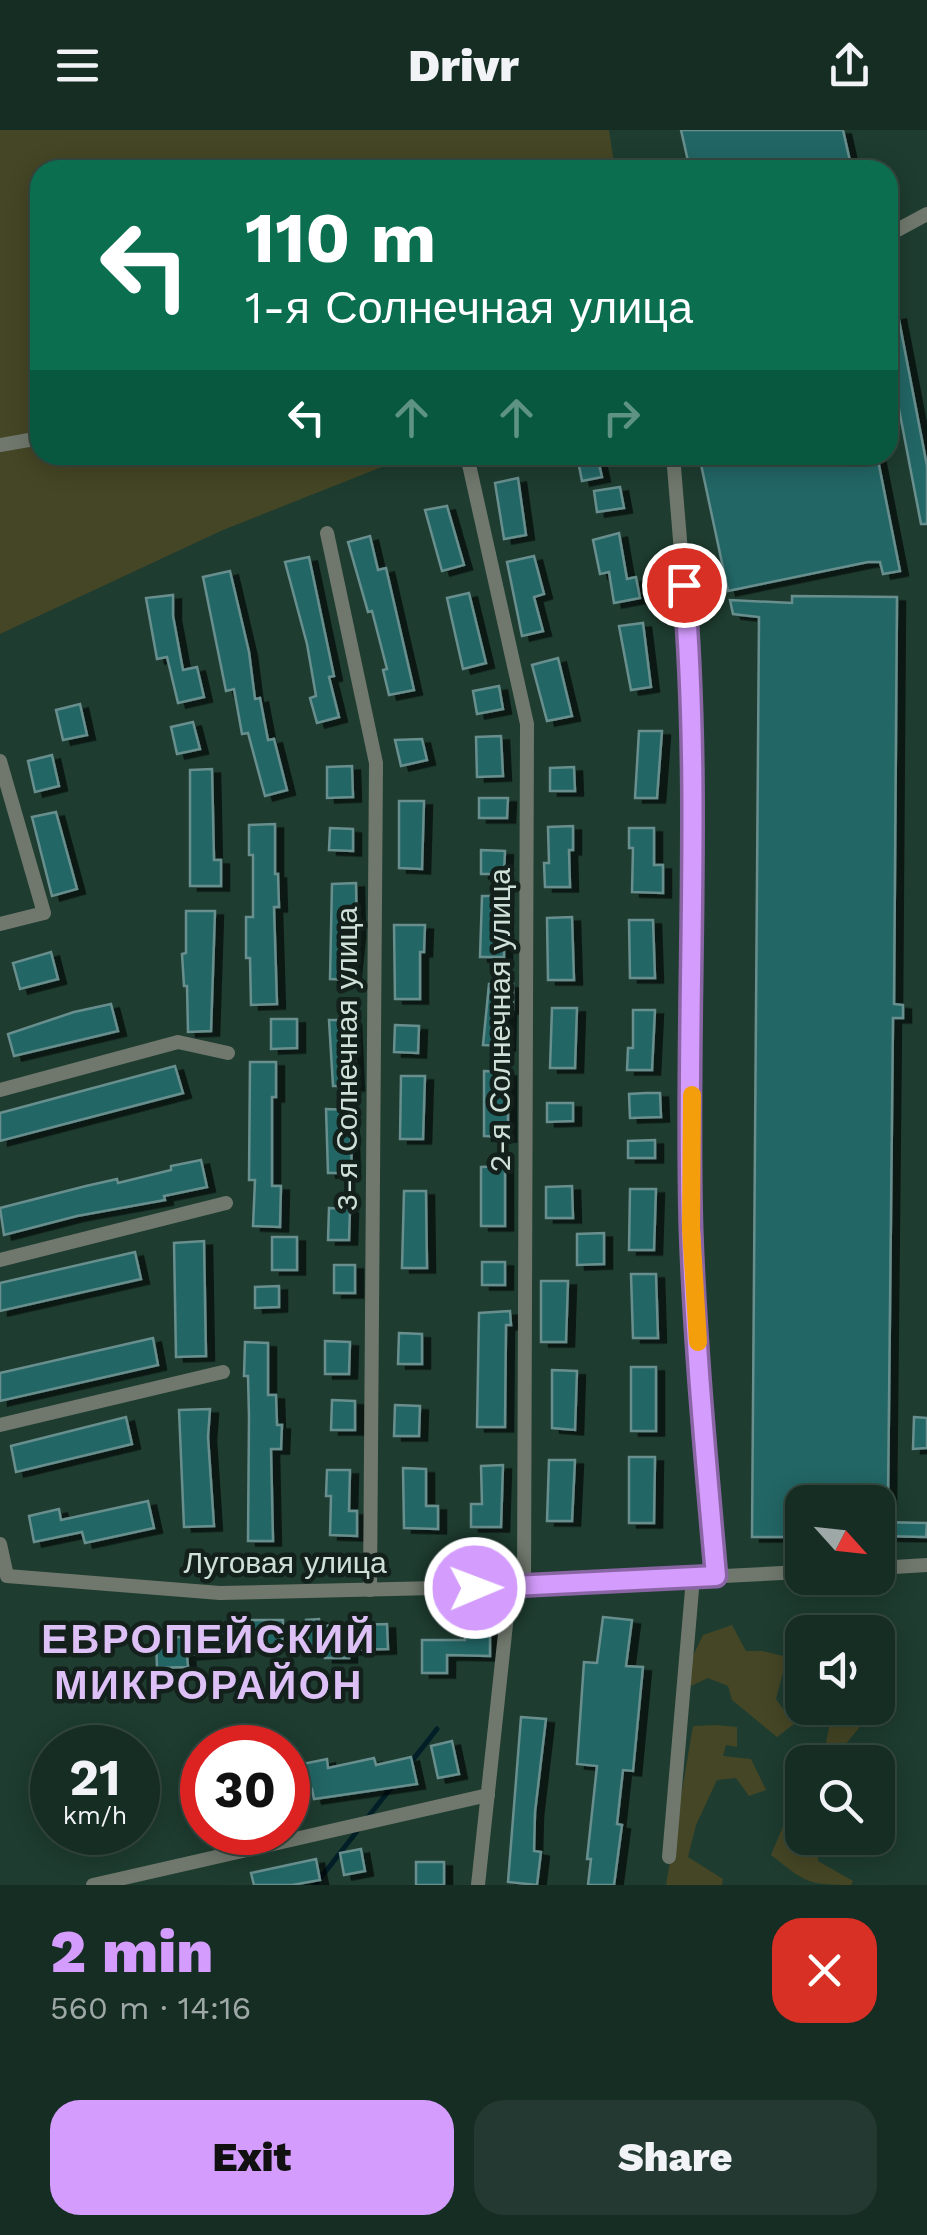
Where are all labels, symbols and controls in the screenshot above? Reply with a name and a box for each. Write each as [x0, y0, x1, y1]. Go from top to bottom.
icon: menu [50, 38, 105, 93]
icon: share [822, 38, 877, 93]
text: Drivr [408, 39, 519, 92]
text: 110 m [245, 197, 436, 279]
icon: left [80, 200, 210, 330]
text: 1-я Солнечная улица [245, 281, 693, 334]
icon: left [279, 390, 334, 445]
icon: ahead [384, 390, 439, 445]
icon: ahead [489, 390, 544, 445]
icon: right [594, 390, 649, 445]
pin [642, 543, 727, 628]
icon: arrive [657, 558, 712, 613]
street label: 2-я Солнечная улица [482, 868, 517, 1172]
street label: 3-я Солнечная улица [329, 906, 364, 1211]
north arrow [785, 1485, 895, 1595]
map controls [785, 1485, 895, 1855]
position arrow [423, 1536, 527, 1640]
street label: Луговая улица [183, 1545, 387, 1580]
button: sound [785, 1615, 895, 1725]
district label: ЕВРОПЕЙСКИЙ МИКРОРАЙОН [41, 1616, 377, 1709]
speed limit sign: 30 [180, 1725, 310, 1855]
button: search [785, 1745, 895, 1855]
text: 21 [69, 1748, 121, 1807]
text: km/h [63, 1801, 127, 1830]
text: 2 min [50, 1916, 214, 1987]
button: close [772, 1918, 877, 2023]
text: 560 m · 14:16 [50, 1989, 251, 2027]
button: Exit [50, 2100, 454, 2215]
button: Share [474, 2100, 877, 2215]

